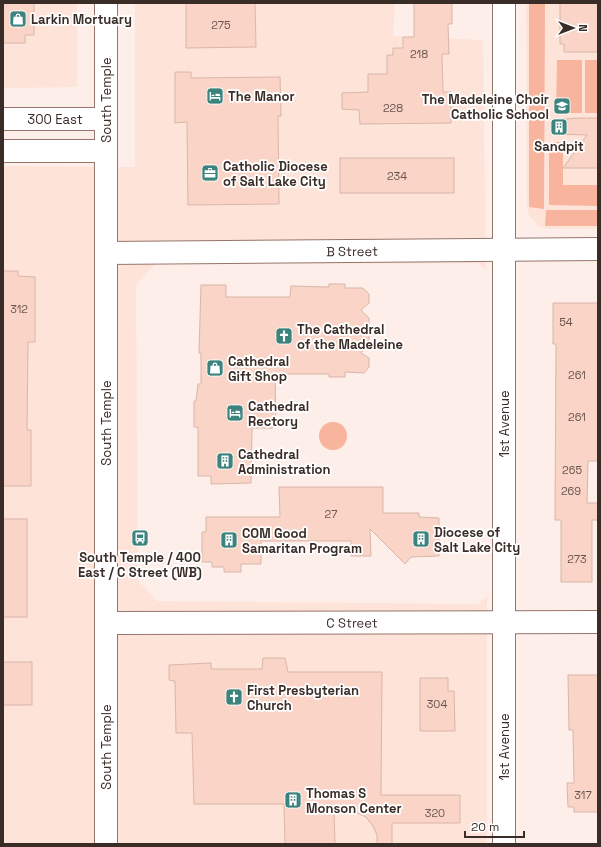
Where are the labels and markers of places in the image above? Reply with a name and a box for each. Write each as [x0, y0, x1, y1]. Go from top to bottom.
shop icon: Larkin Mortuary [8, 9, 28, 29]
place label: Larkin Mortuary [31, 11, 132, 28]
hotel icon: The Manor [205, 86, 225, 106]
place label: The Manor [228, 88, 295, 105]
place label: The Madeleine Choir Catholic School [422, 91, 549, 123]
school or university icon: The Madeleine Choir Catholic School [552, 96, 572, 116]
building icon: Sandpit [549, 117, 569, 137]
place label: Sandpit [534, 138, 584, 155]
place label: Catholic Diocese of Salt Lake City [223, 158, 328, 190]
office icon: Catholic Diocese of Salt Lake City [200, 163, 220, 183]
place label: The Cathedral of the Madeleine [297, 321, 403, 353]
church icon: The Cathedral of the Madeleine [274, 326, 294, 346]
place label: Cathedral Gift Shop [228, 353, 289, 385]
shop icon: Cathedral Gift Shop [205, 358, 225, 378]
place label: Cathedral Rectory [248, 398, 309, 430]
hotel icon: Cathedral Rectory [225, 403, 245, 423]
place label: Cathedral Administration [238, 446, 331, 478]
building icon: Cathedral Administration [215, 451, 235, 471]
place label: Diocese of Salt Lake City [434, 524, 520, 556]
place label: COM Good Samaritan Program [242, 525, 362, 557]
bus stop icon: South Temple / 400 East / C Street (WB) [130, 528, 150, 548]
building icon: Diocese of Salt Lake City [411, 529, 431, 549]
building icon: COM Good Samaritan Program [219, 530, 239, 550]
place label: South Temple / 400 East / C Street (WB) [78, 549, 202, 581]
place label: First Presbyterian Church [247, 682, 359, 714]
church icon: First Presbyterian Church [224, 687, 244, 707]
place label: Thomas S Monson Center [306, 785, 402, 817]
building icon: Thomas S Monson Center [283, 790, 303, 810]

